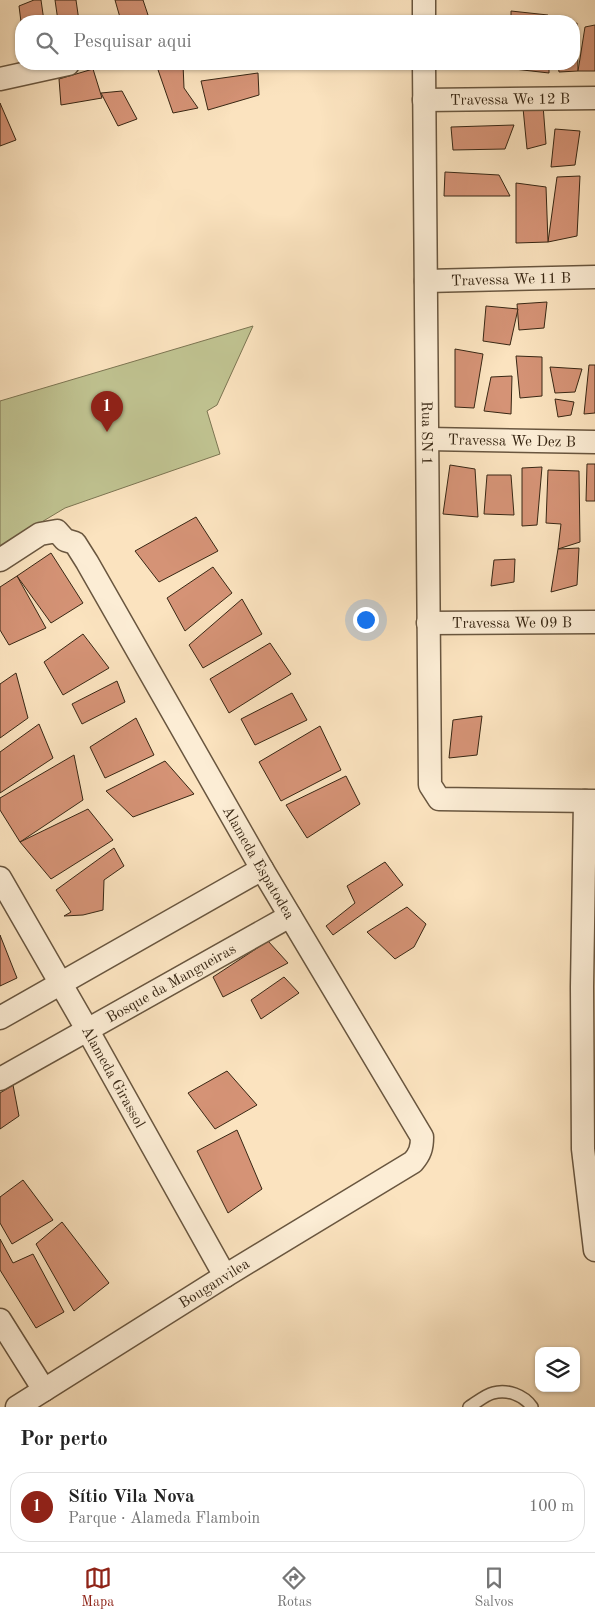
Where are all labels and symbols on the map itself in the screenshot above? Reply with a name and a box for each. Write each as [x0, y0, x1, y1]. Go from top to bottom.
street label: Travessa We 12 B [450, 92, 570, 109]
street label: Travessa We 11 B [451, 272, 571, 289]
pin: 1 [91, 391, 123, 432]
street label: Rua SN 1 [418, 401, 433, 465]
street label: Travessa We Dez B [448, 433, 576, 451]
your location [353, 607, 379, 633]
street label: Travessa We 09 B [452, 616, 572, 632]
street label: Alameda Espatodea [219, 804, 297, 923]
street label: Bosque da Mangueiras [104, 942, 239, 1027]
street label: Alameda Girassol [78, 1024, 147, 1131]
street label: Bouganvilea [177, 1256, 253, 1312]

